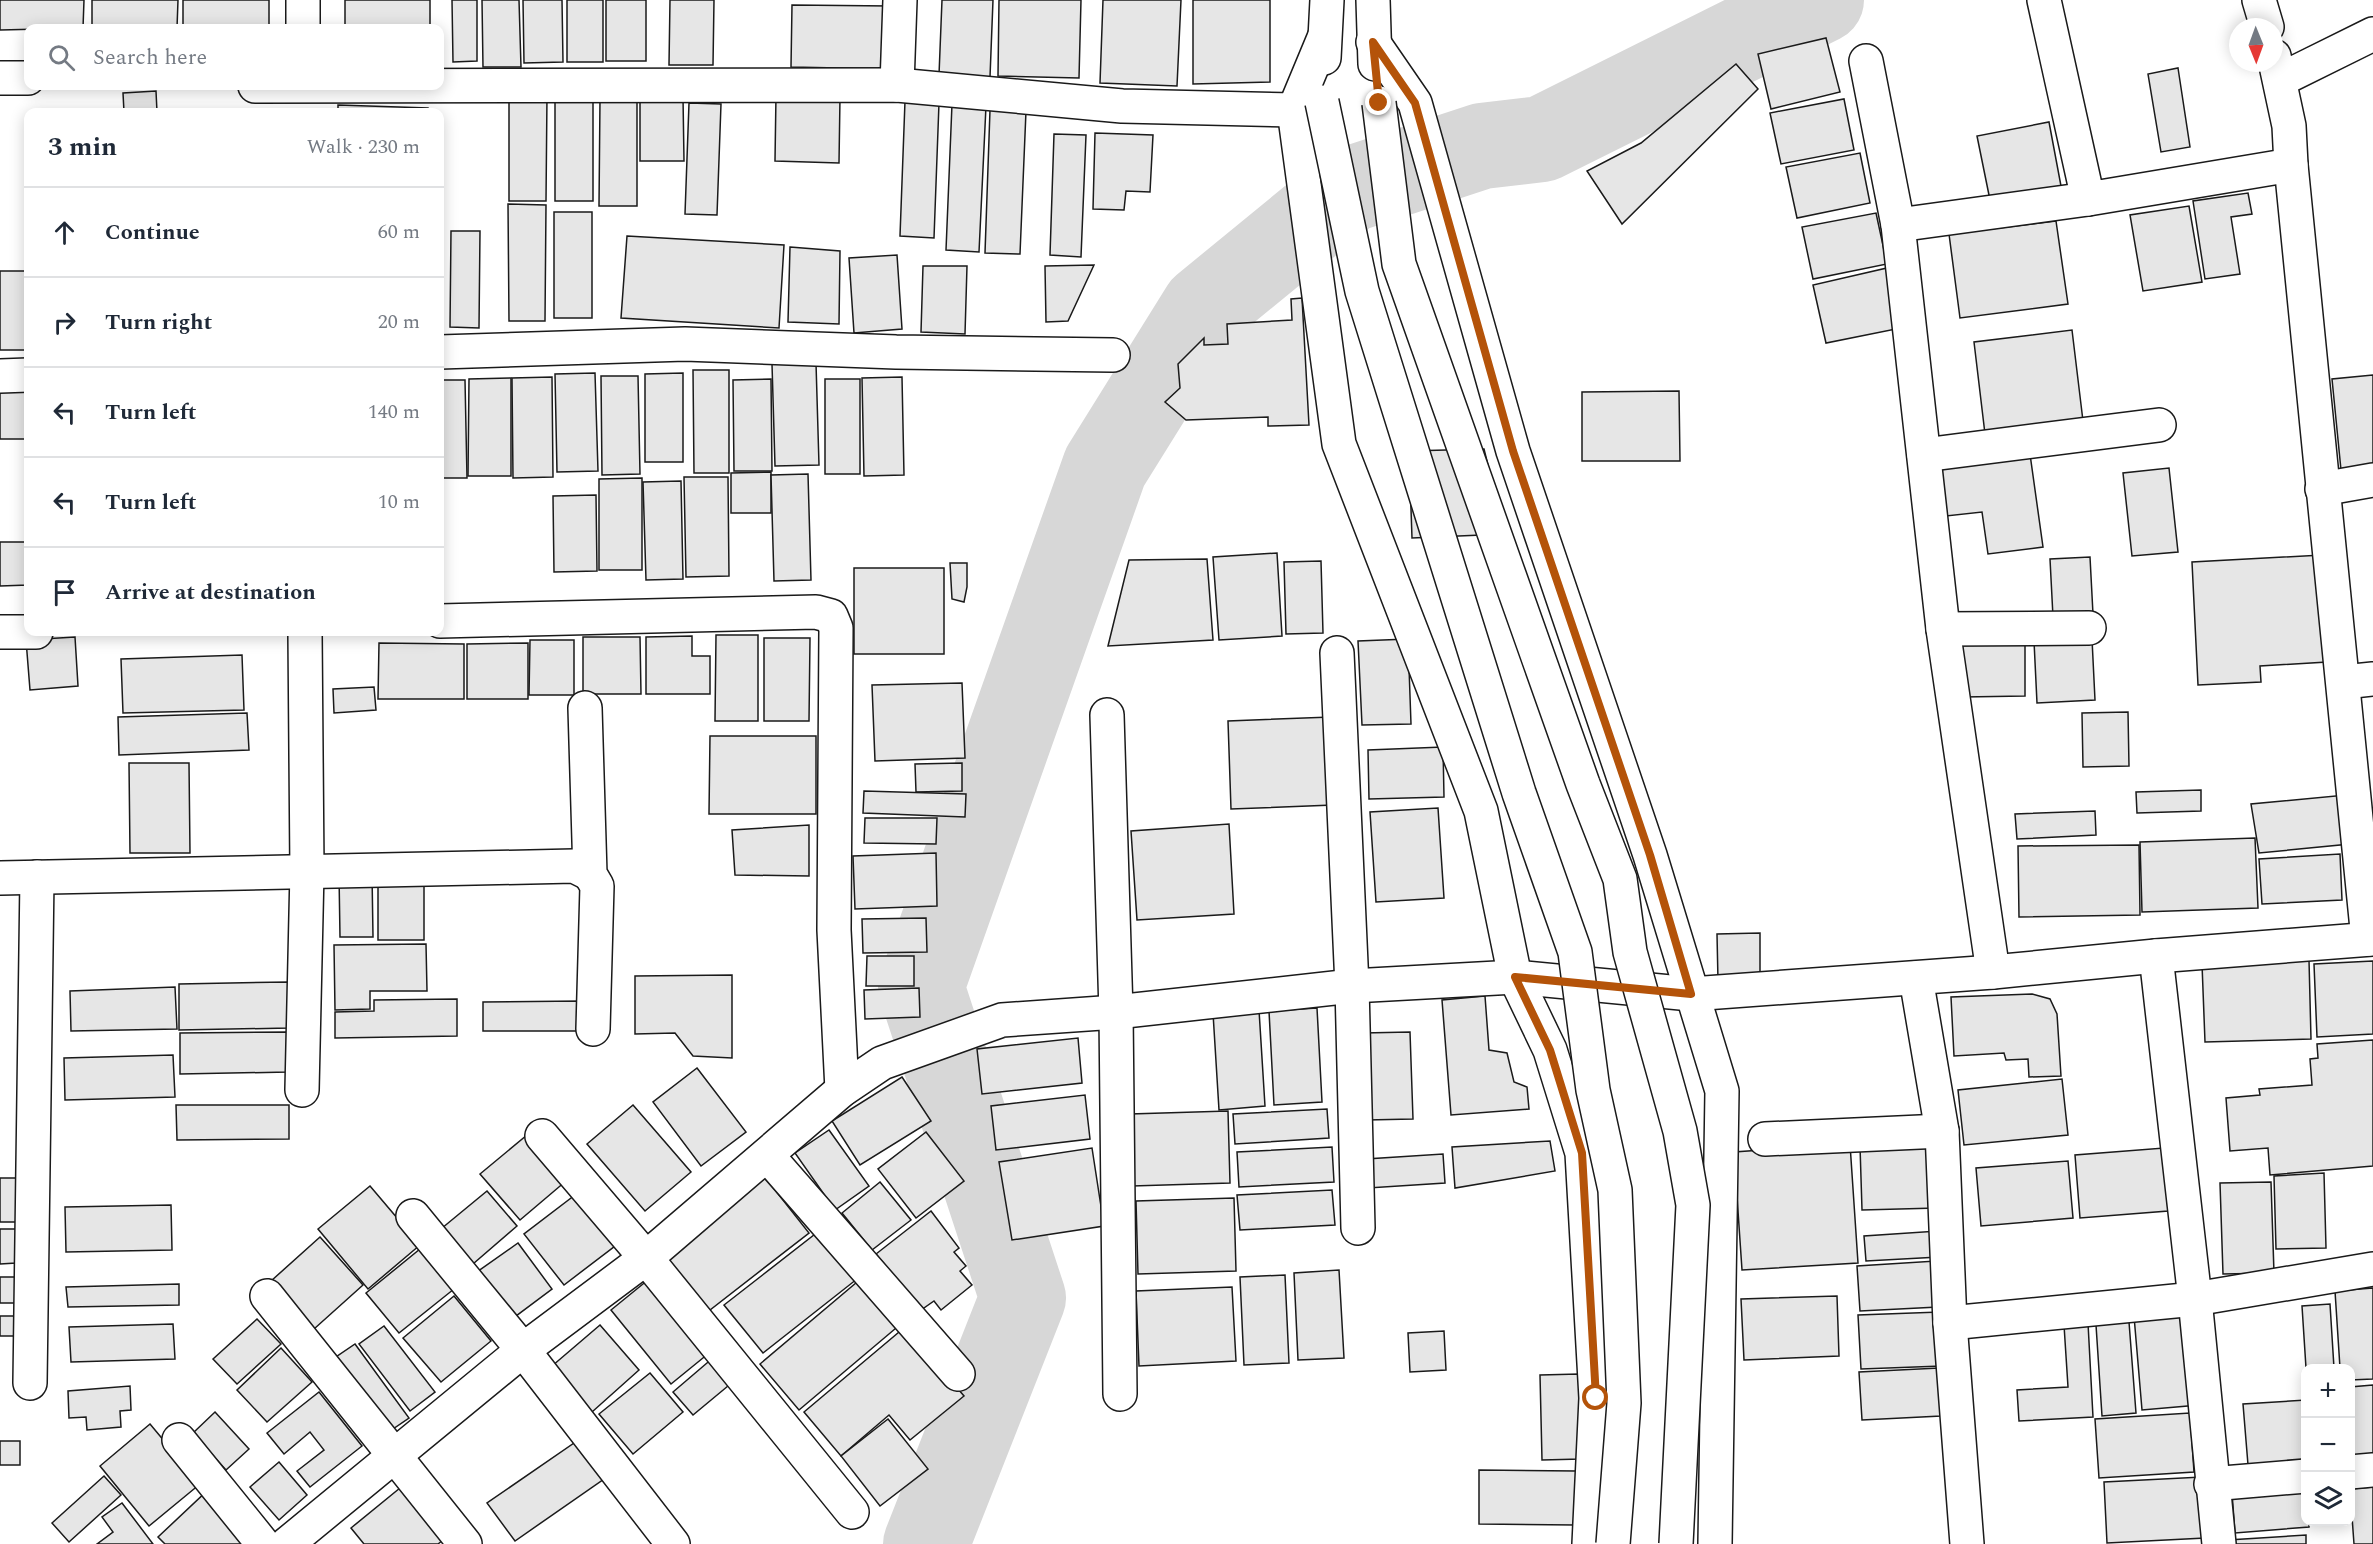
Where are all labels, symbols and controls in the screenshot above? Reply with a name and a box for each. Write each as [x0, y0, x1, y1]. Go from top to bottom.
north arrow [2229, 18, 2283, 72]
search box [24, 24, 444, 90]
icon: search [45, 41, 78, 74]
text: Search here [93, 41, 207, 74]
route end [1365, 89, 1391, 115]
text: 3 min [48, 127, 117, 167]
text: Walk · 230 m [307, 132, 420, 162]
icon: ahead [48, 216, 81, 249]
text: Continue [105, 216, 200, 249]
text: 60 m [378, 217, 420, 247]
icon: right [48, 306, 81, 339]
text: Turn right [105, 306, 212, 339]
text: 20 m [378, 307, 420, 337]
icon: left [48, 396, 81, 429]
text: Turn left [105, 396, 197, 429]
text: 140 m [368, 397, 420, 427]
icon: left [48, 486, 81, 519]
text: Turn left [105, 486, 197, 519]
text: 10 m [378, 487, 420, 517]
icon: arrive [48, 576, 81, 609]
text: Arrive at destination [105, 576, 316, 609]
map controls [2301, 1364, 2355, 1526]
button: + [2301, 1364, 2355, 1418]
route start [1582, 1384, 1608, 1410]
button: − [2301, 1418, 2355, 1472]
button: layers [2301, 1472, 2355, 1526]

